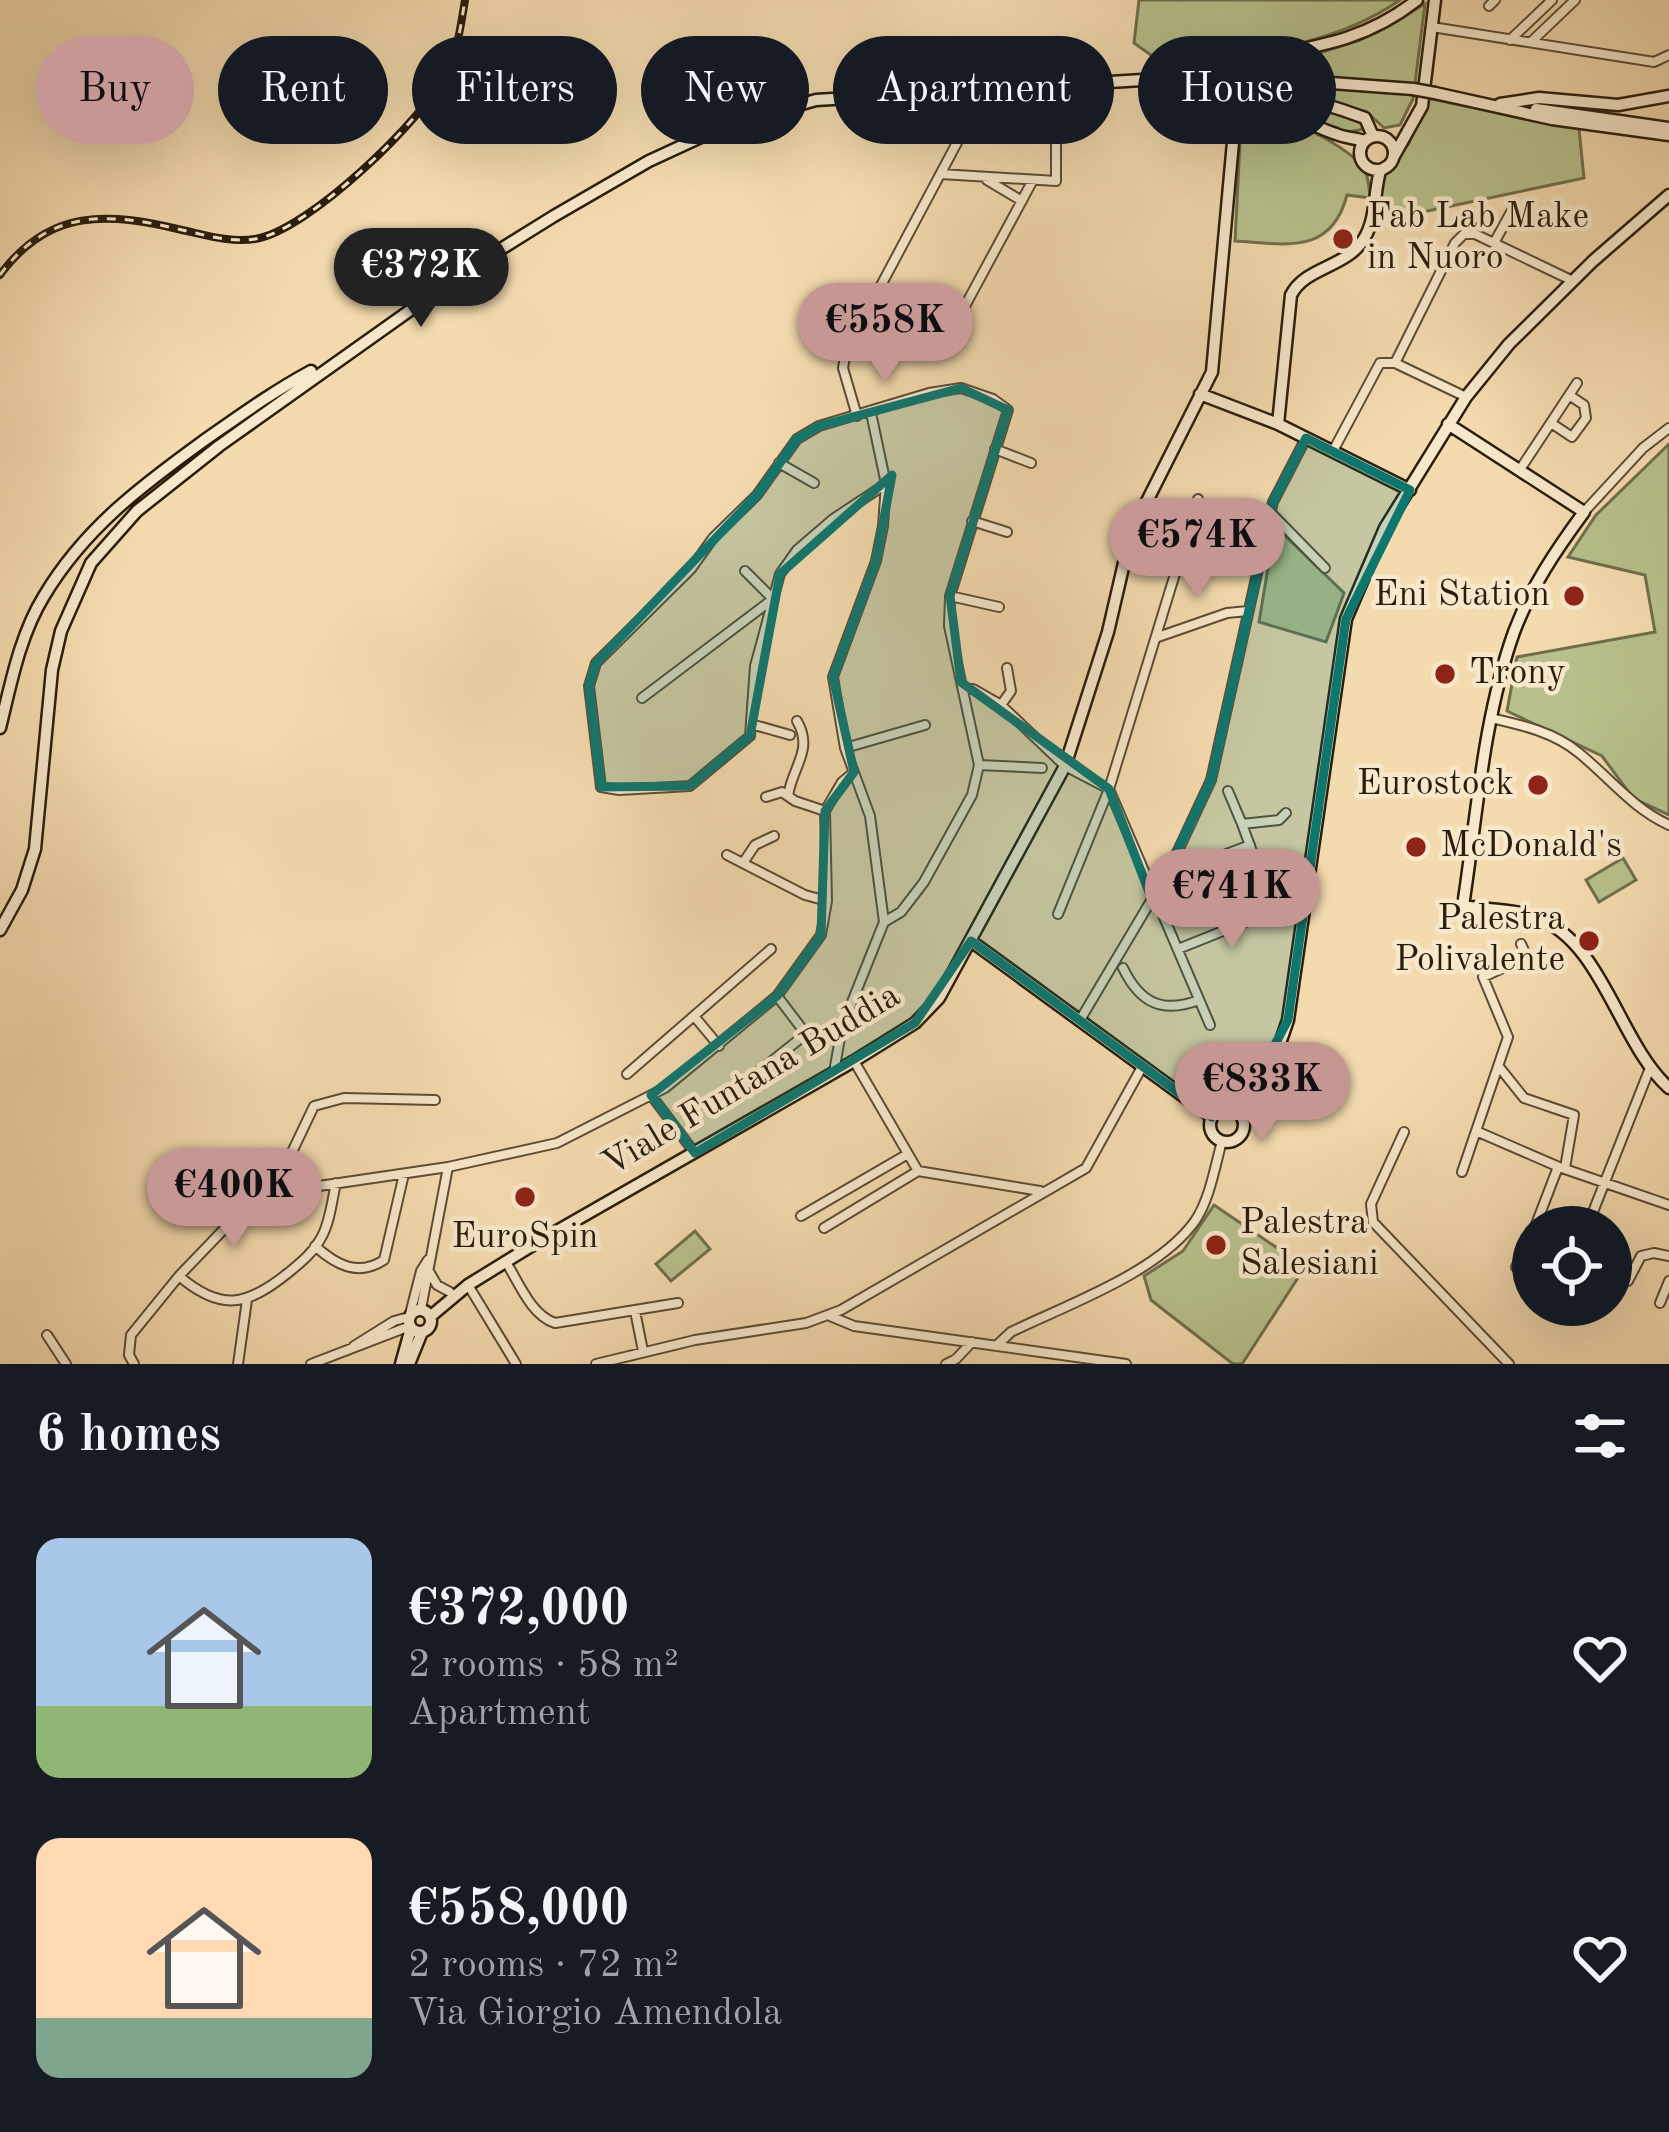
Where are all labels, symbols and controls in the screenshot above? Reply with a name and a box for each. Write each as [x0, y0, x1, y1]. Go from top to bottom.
chip: Buy [36, 36, 194, 144]
chip: Rent [218, 36, 388, 144]
chip: Filters [412, 36, 617, 144]
chip: New [641, 36, 809, 144]
chip: Apartment [833, 36, 1114, 144]
chip: House [1138, 36, 1336, 144]
place label: Fab Lab Make in Nuoro [1367, 200, 1589, 277]
marker: Fab Lab Make in Nuoro [1330, 226, 1356, 252]
pin: €372K [337, 228, 505, 330]
text: €372K [361, 247, 481, 286]
pin: €558K [801, 283, 969, 385]
text: €558K [825, 302, 945, 341]
pin: €574K [1113, 498, 1281, 600]
text: €574K [1137, 517, 1257, 556]
place label: Eni Station [1374, 578, 1550, 614]
marker: Eni Station [1561, 583, 1587, 609]
place label: Trony [1469, 656, 1566, 692]
marker: Trony [1432, 661, 1458, 687]
place label: Eurostock [1357, 767, 1514, 803]
marker: Eurostock [1525, 772, 1551, 798]
place label: McDonald's [1440, 829, 1622, 865]
marker: McDonald's [1403, 834, 1429, 860]
pin: €741K [1148, 849, 1316, 951]
text: €741K [1172, 868, 1292, 907]
place label: Palestra Polivalente [1395, 902, 1565, 979]
marker: Palestra Polivalente [1576, 928, 1602, 954]
street label: Viale Funtana Buddia [597, 978, 907, 1184]
pin: €833K [1178, 1042, 1346, 1144]
text: €833K [1202, 1061, 1322, 1100]
pin: €400K [150, 1148, 318, 1250]
text: €400K [174, 1167, 294, 1206]
marker: EuroSpin [512, 1184, 538, 1210]
place label: Palestra Salesiani [1240, 1206, 1379, 1283]
map controls [1512, 1206, 1632, 1326]
button: locate [1512, 1206, 1632, 1326]
place label: EuroSpin [452, 1220, 598, 1256]
marker: Palestra Salesiani [1203, 1232, 1229, 1258]
icon: filters [1567, 1403, 1633, 1469]
text: 6 homes [36, 1411, 221, 1462]
text: €372,000 [408, 1585, 629, 1636]
icon: home [132, 1586, 276, 1730]
icon: heart [1567, 1625, 1633, 1691]
text: 2 rooms · 58 m² [408, 1646, 679, 1685]
text: Apartment [408, 1694, 591, 1733]
text: €558,000 [408, 1885, 629, 1936]
icon: home [132, 1886, 276, 2030]
icon: heart [1567, 1925, 1633, 1991]
text: 2 rooms · 72 m² [408, 1946, 679, 1985]
text: Via Giorgio Amendola [408, 1994, 782, 2033]

